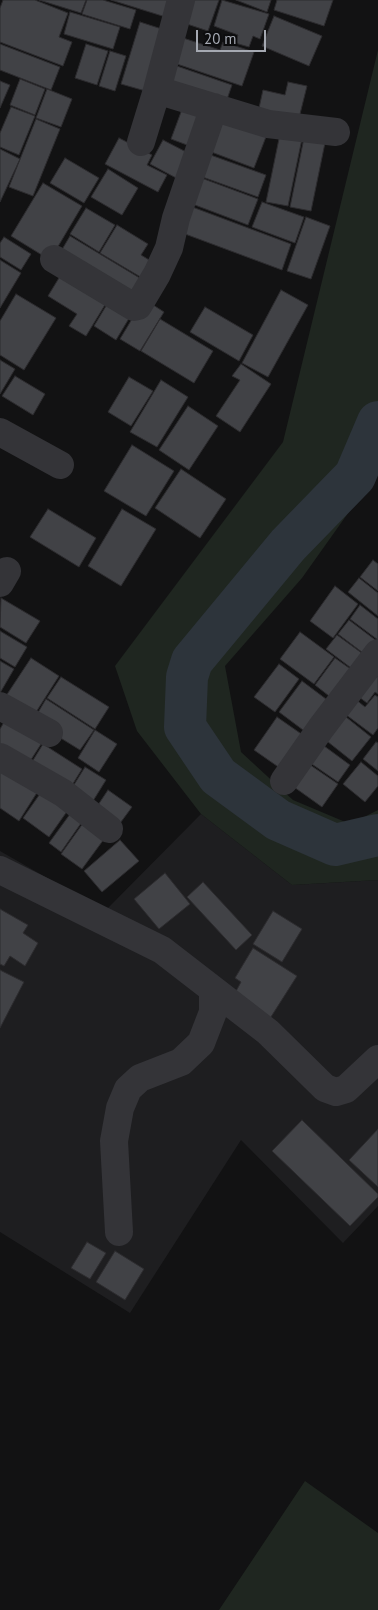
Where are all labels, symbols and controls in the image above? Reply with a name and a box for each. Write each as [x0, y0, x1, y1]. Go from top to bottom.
scale bar [198, 20, 268, 52]
text: 20 m [204, 29, 237, 48]

